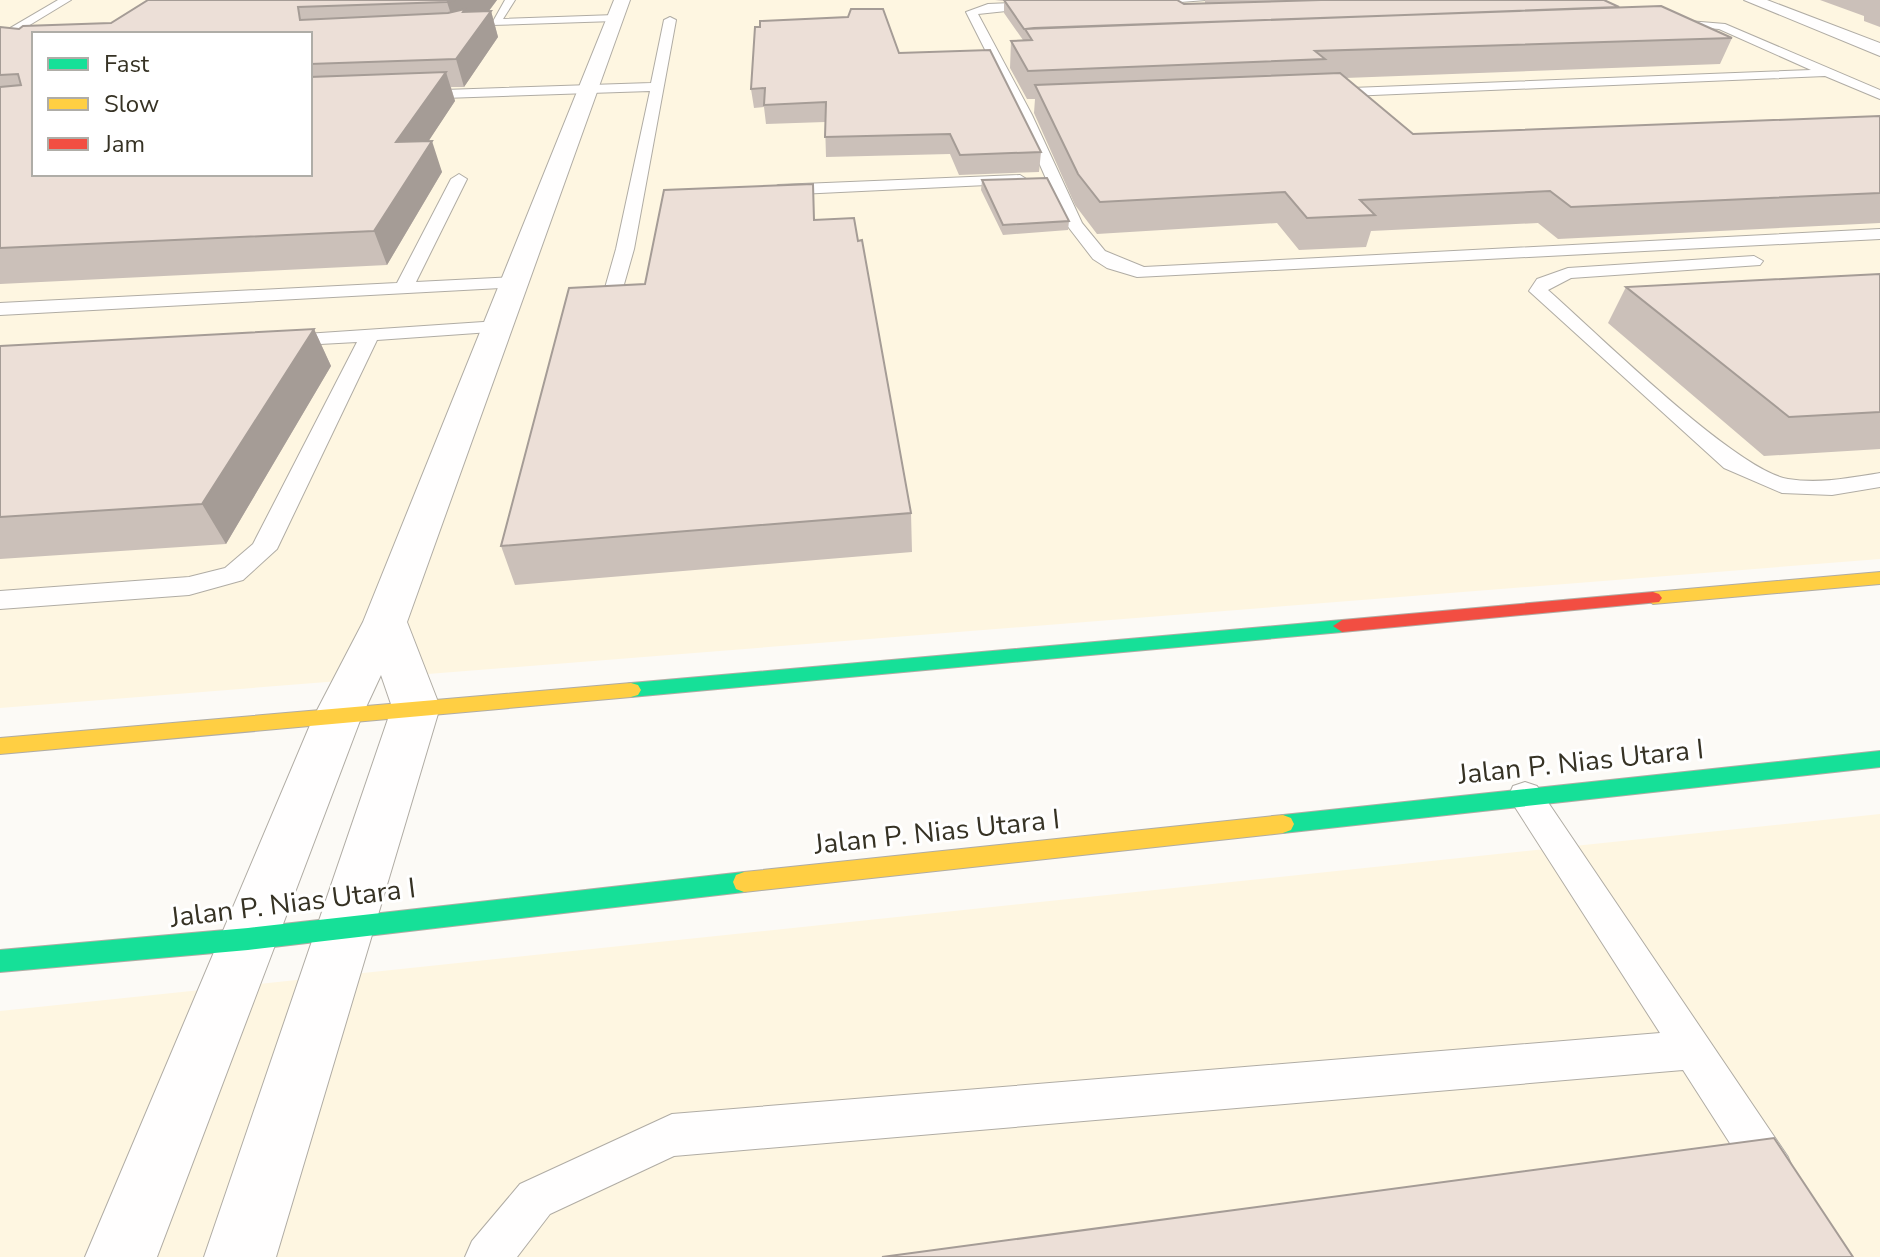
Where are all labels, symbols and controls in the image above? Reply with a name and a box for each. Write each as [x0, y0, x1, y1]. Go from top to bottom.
legend [32, 32, 312, 176]
text: Fast [104, 48, 150, 80]
text: Slow [104, 88, 159, 120]
text: Jam [103, 128, 145, 160]
street label: Jalan P. Nias Utara I [1455, 730, 1706, 794]
street label: Jalan P. Nias Utara I [811, 800, 1062, 864]
street label: Jalan P. Nias Utara I [167, 869, 418, 937]

